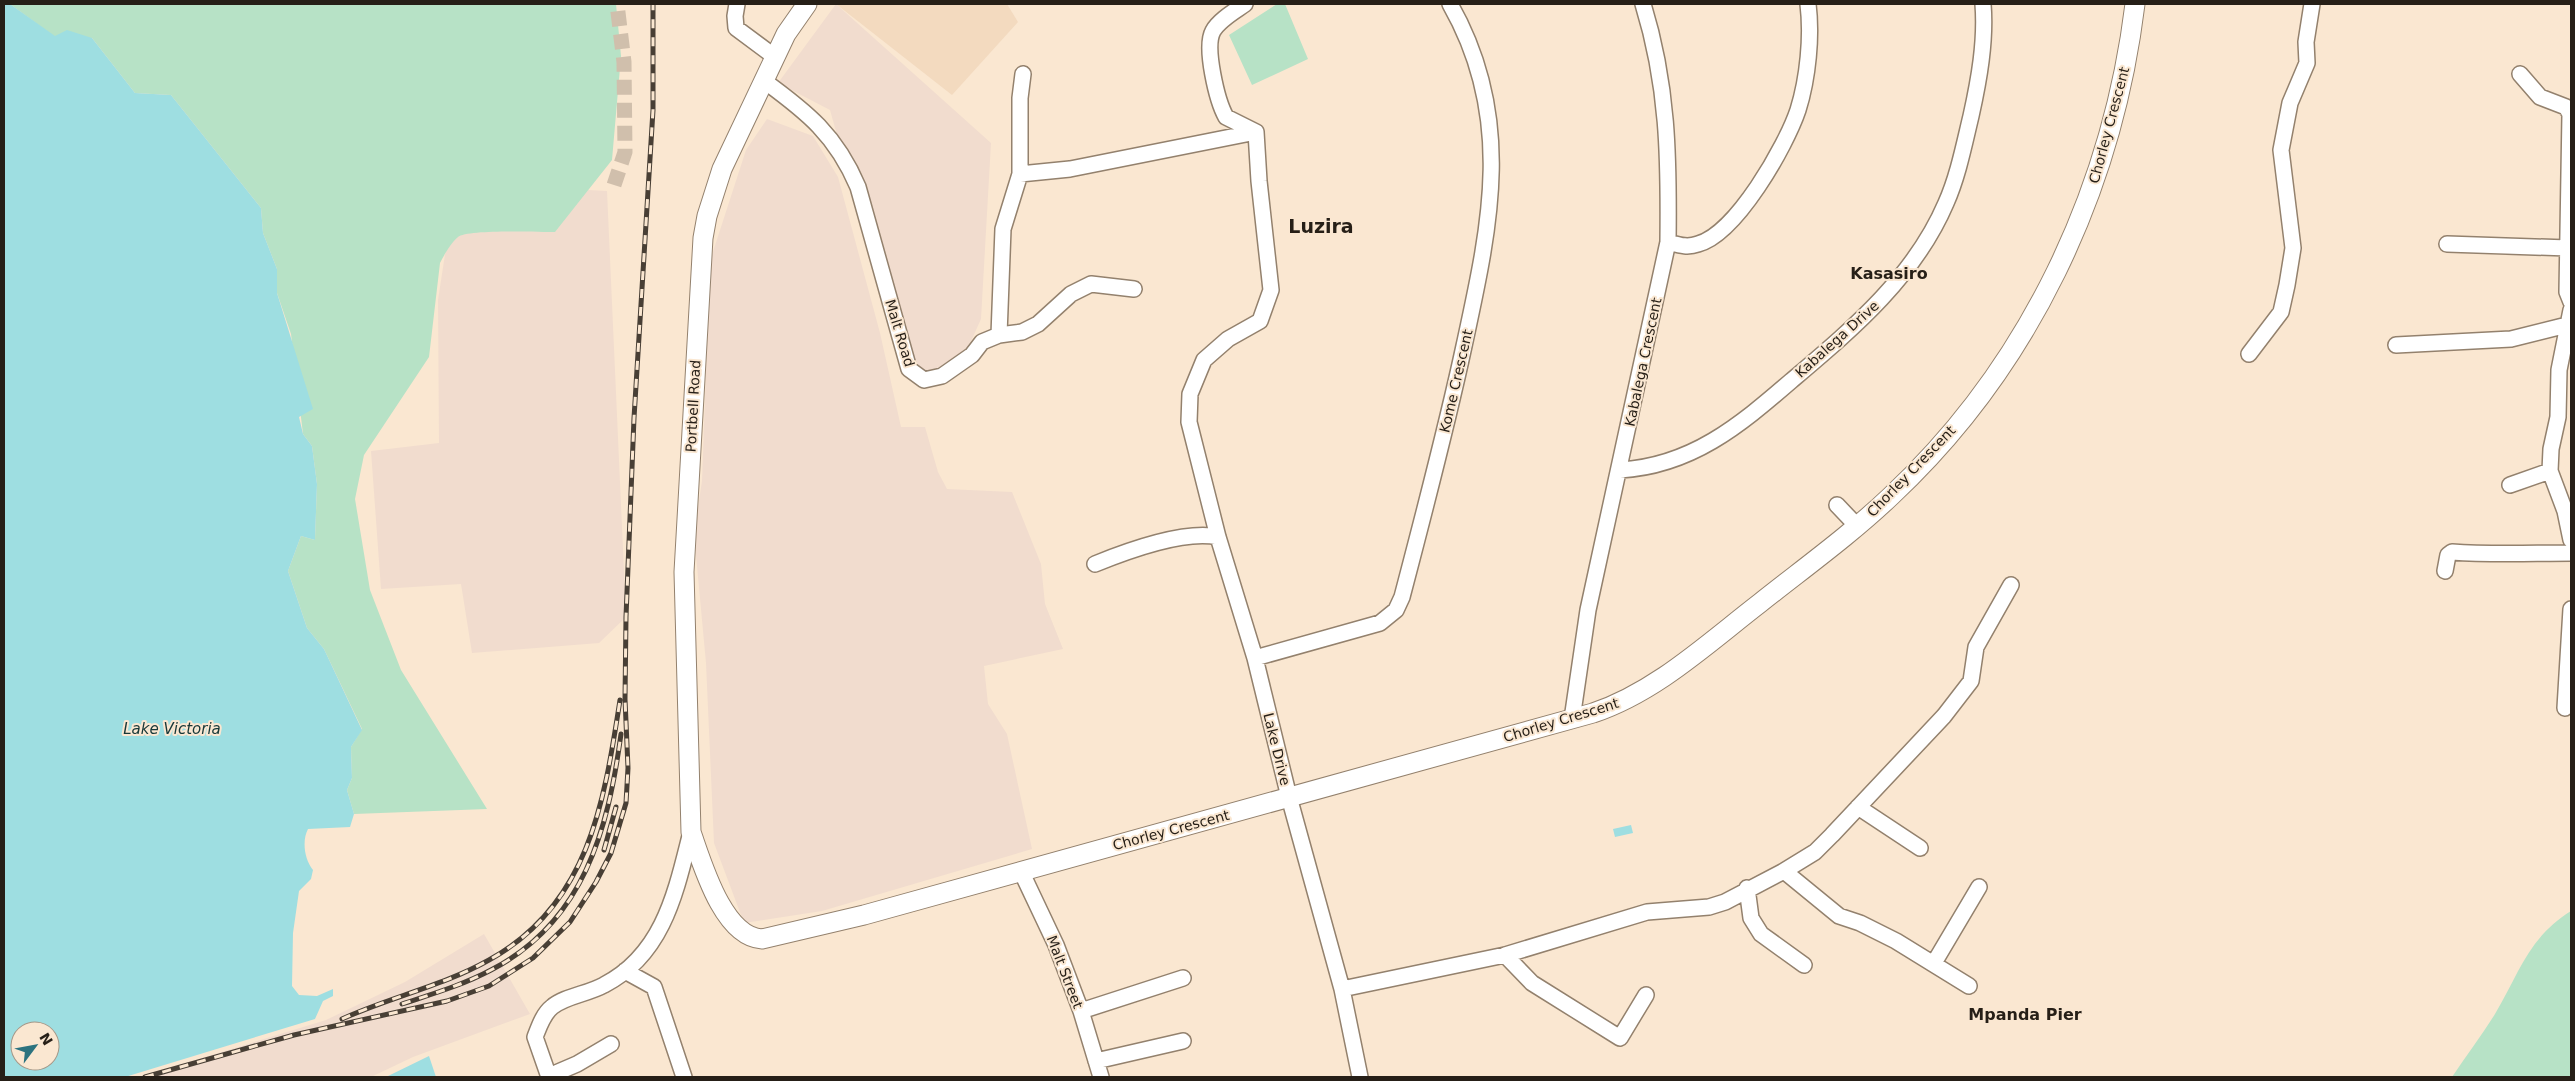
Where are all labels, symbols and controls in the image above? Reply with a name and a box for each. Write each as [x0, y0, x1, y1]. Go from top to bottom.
street label: Chorley Crescent [2086, 64, 2132, 185]
district label: Luzira [1288, 215, 1354, 237]
district label: Kasasiro [1850, 264, 1928, 283]
street label: Kabalega Crescent [1622, 296, 1665, 428]
street label: Malt Road [882, 297, 918, 369]
street label: Kabalega Drive [1792, 297, 1882, 381]
street label: Kome Crescent [1436, 327, 1476, 434]
street label: Portbell Road [683, 359, 703, 453]
street label: Chorley Crescent [1864, 422, 1959, 520]
street label: Chorley Crescent [1501, 695, 1621, 745]
street label: Lake Drive [1260, 711, 1294, 787]
water label: Lake Victoria [123, 720, 221, 738]
street label: Chorley Crescent [1111, 807, 1232, 853]
street label: Malt Street [1044, 933, 1086, 1011]
district label: Mpanda Pier [1968, 1005, 2082, 1024]
north arrow [10, 1021, 60, 1071]
text: N [36, 1030, 56, 1048]

